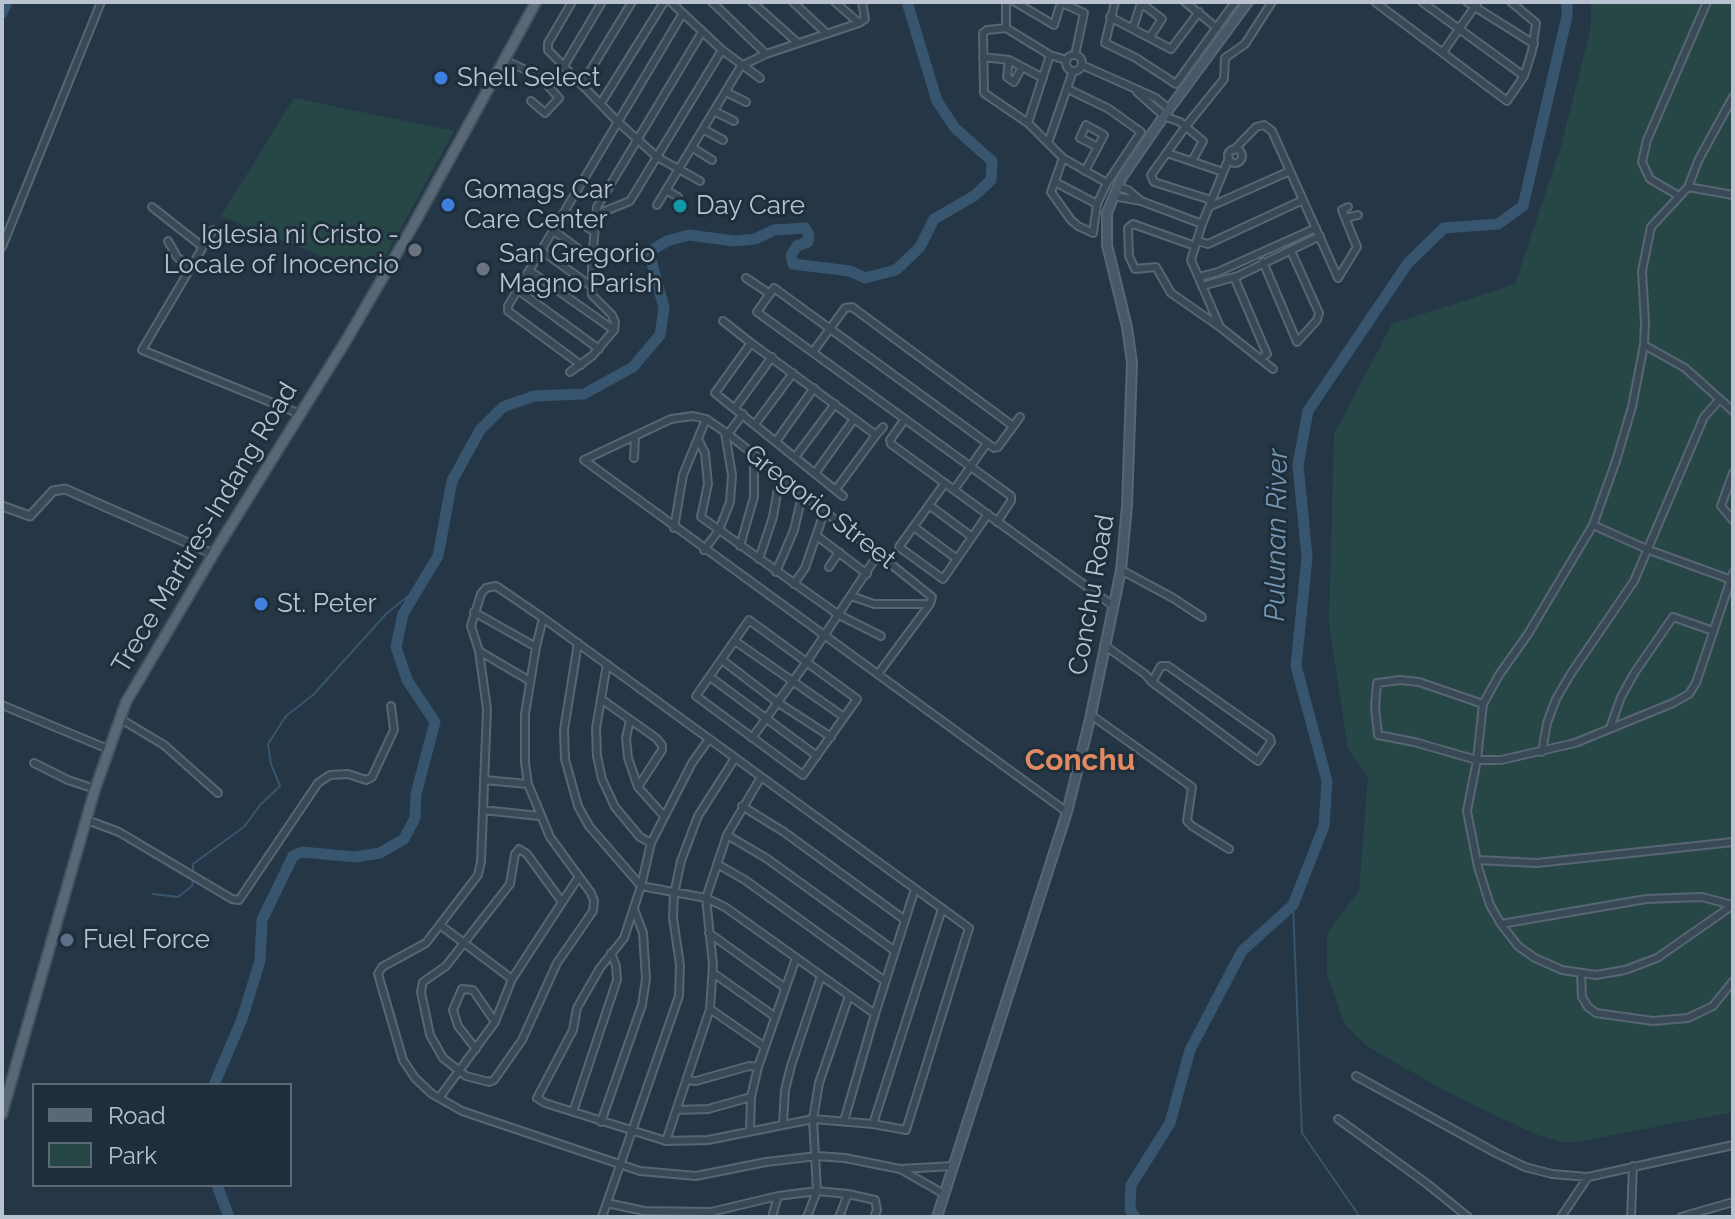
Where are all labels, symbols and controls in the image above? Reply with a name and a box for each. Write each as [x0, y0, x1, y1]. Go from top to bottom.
place label: Shell Select [457, 62, 600, 94]
marker: Shell Select [432, 69, 450, 87]
place label: Gomags Car Care Center [464, 174, 613, 236]
place label: Day Care [696, 190, 805, 222]
marker: Gomags Car Care Center [439, 196, 457, 214]
marker: Day Care [671, 197, 689, 215]
place label: Iglesia ni Cristo - Locale of Inocencio [164, 219, 399, 280]
place label: San Gregorio Magno Parish [499, 238, 662, 300]
marker: Iglesia ni Cristo - Locale of Inocencio [406, 241, 424, 259]
marker: San Gregorio Magno Parish [474, 260, 492, 278]
street label: Trece Martires-Indang Road [106, 377, 304, 679]
street label: Gregorio Street [738, 438, 902, 576]
water label: Pulunan River [1259, 448, 1295, 622]
street label: Conchu Road [1063, 512, 1121, 678]
place label: St. Peter [277, 588, 377, 620]
marker: St. Peter [252, 595, 270, 613]
district label: Conchu [1025, 743, 1135, 779]
place label: Fuel Force [83, 924, 210, 956]
marker: Fuel Force [58, 931, 76, 949]
legend [32, 1083, 292, 1187]
text: Road [108, 1101, 166, 1130]
text: Park [108, 1141, 157, 1170]

